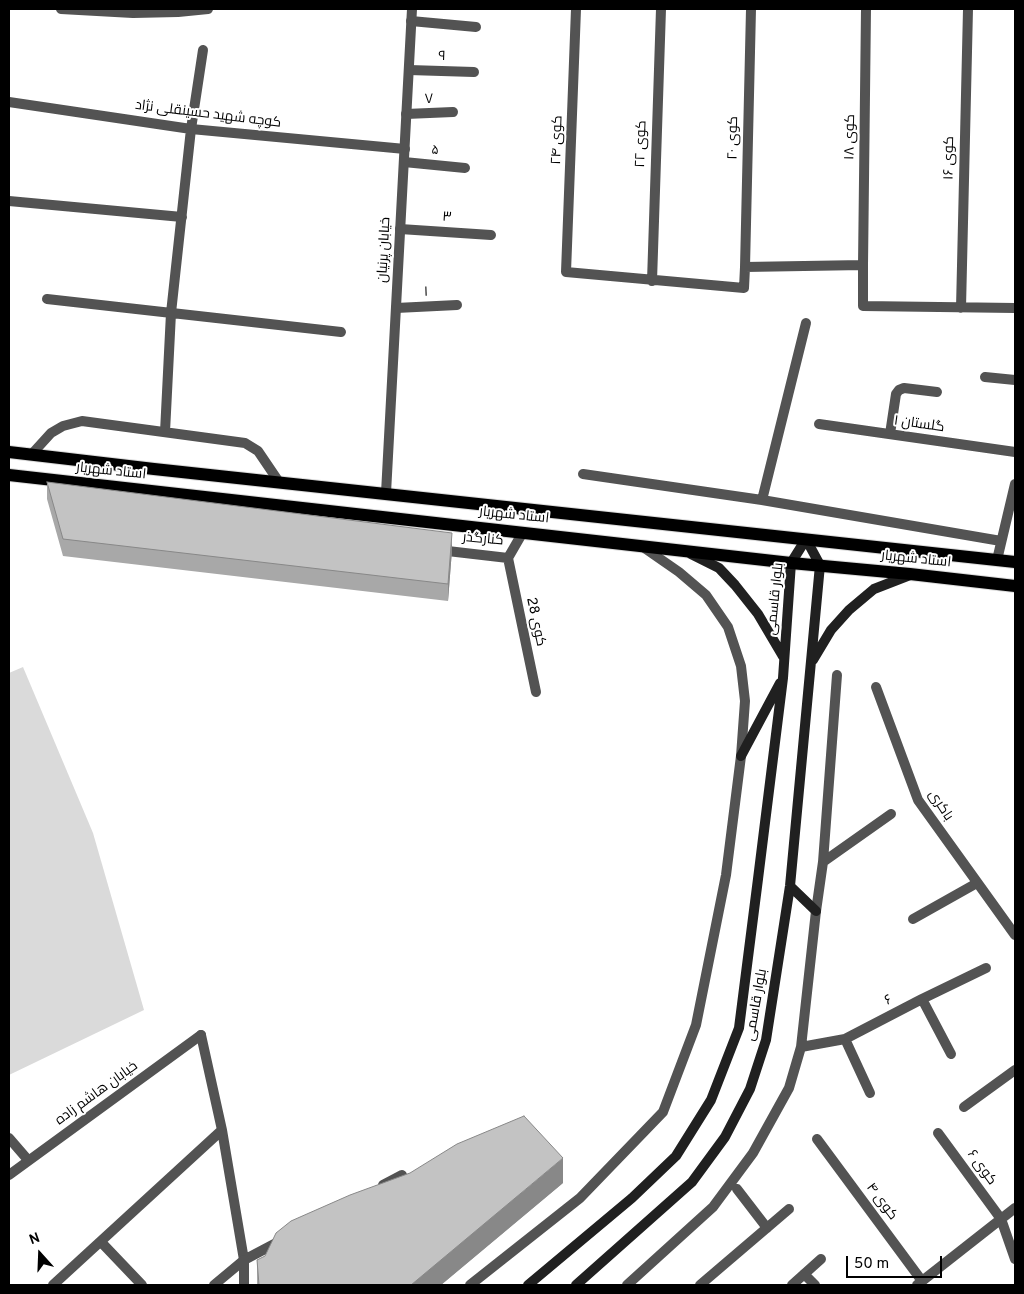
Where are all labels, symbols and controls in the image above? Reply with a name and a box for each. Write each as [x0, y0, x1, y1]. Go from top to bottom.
street label: ۹ [438, 48, 446, 66]
street label: ۷ [424, 91, 434, 109]
street label: کوچه شهید حسینقلی نژاد [134, 98, 282, 132]
street label: کوی ۱۸ [842, 114, 860, 160]
street label: کوی ۲۴ [549, 115, 567, 165]
street label: کوی ۲۰ [725, 116, 743, 160]
street label: کوی ۲۲ [633, 120, 651, 168]
street label: کوی ۱۶ [941, 136, 959, 180]
street label: ۵ [430, 142, 440, 160]
street label: ۳ [442, 209, 452, 227]
street label: خیابان پرنیان [375, 217, 395, 283]
street label: ۱ [424, 285, 428, 301]
street label: ۱ گلستان [893, 413, 945, 437]
street label: استاد شهریار [75, 460, 147, 484]
street label: استاد شهریار [478, 504, 550, 528]
street label: کنارگذر [462, 530, 504, 550]
street label: استاد شهریار [880, 548, 952, 572]
street label: بلوار قاسمی [764, 562, 788, 636]
street label: کوی 28 [522, 596, 548, 648]
street label: باکری [924, 787, 956, 825]
street label: بلوار قاسمی [742, 968, 772, 1042]
street label: ۶ [882, 992, 896, 1010]
street label: خیابان هاشم زاده [52, 1058, 142, 1130]
street label: کوی ۶ [963, 1147, 999, 1189]
street label: کوی ۴ [862, 1180, 900, 1224]
north arrow [15, 1229, 65, 1279]
text: N [27, 1230, 42, 1249]
scale bar [849, 1246, 945, 1278]
text: 50 m [854, 1255, 889, 1274]

